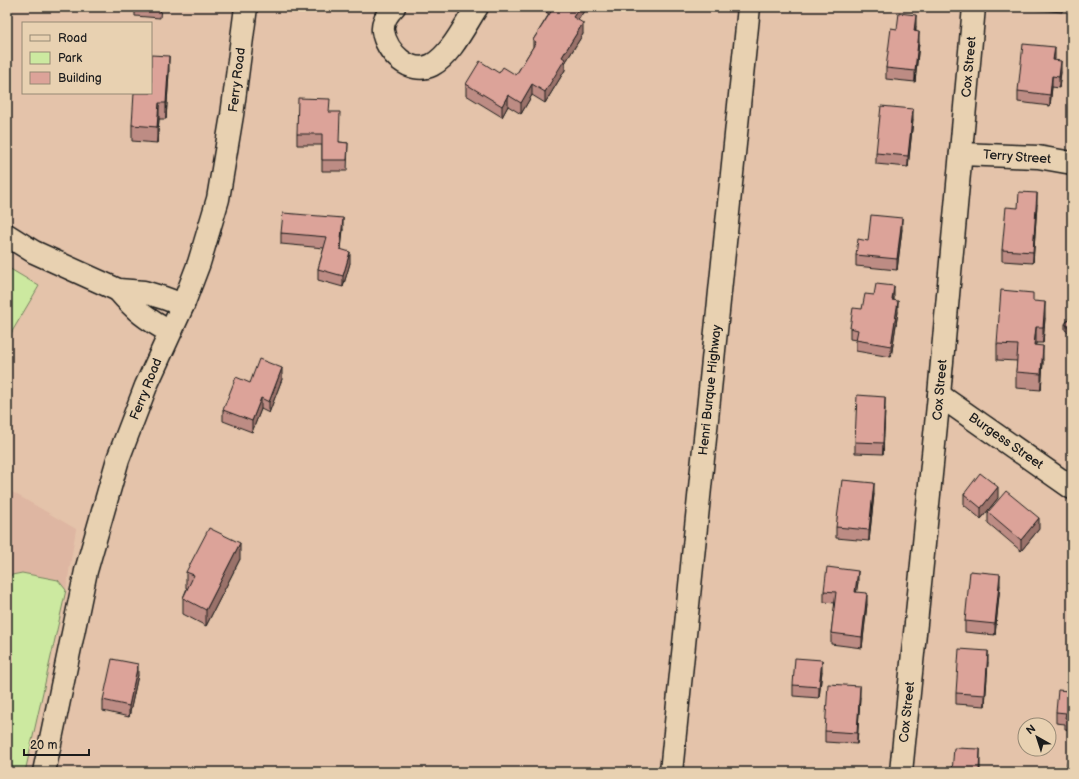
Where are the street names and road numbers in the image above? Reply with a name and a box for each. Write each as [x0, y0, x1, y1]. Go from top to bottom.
street label: Cox Street [958, 36, 980, 98]
street label: Ferry Road [225, 47, 249, 113]
street label: Terry Street [982, 147, 1052, 167]
street label: Henri Burque Highway [695, 324, 725, 456]
street label: Ferry Road [126, 356, 166, 422]
street label: Cox Street [929, 359, 951, 421]
street label: Burgess Street [966, 409, 1046, 473]
street label: Cox Street [896, 681, 918, 743]

